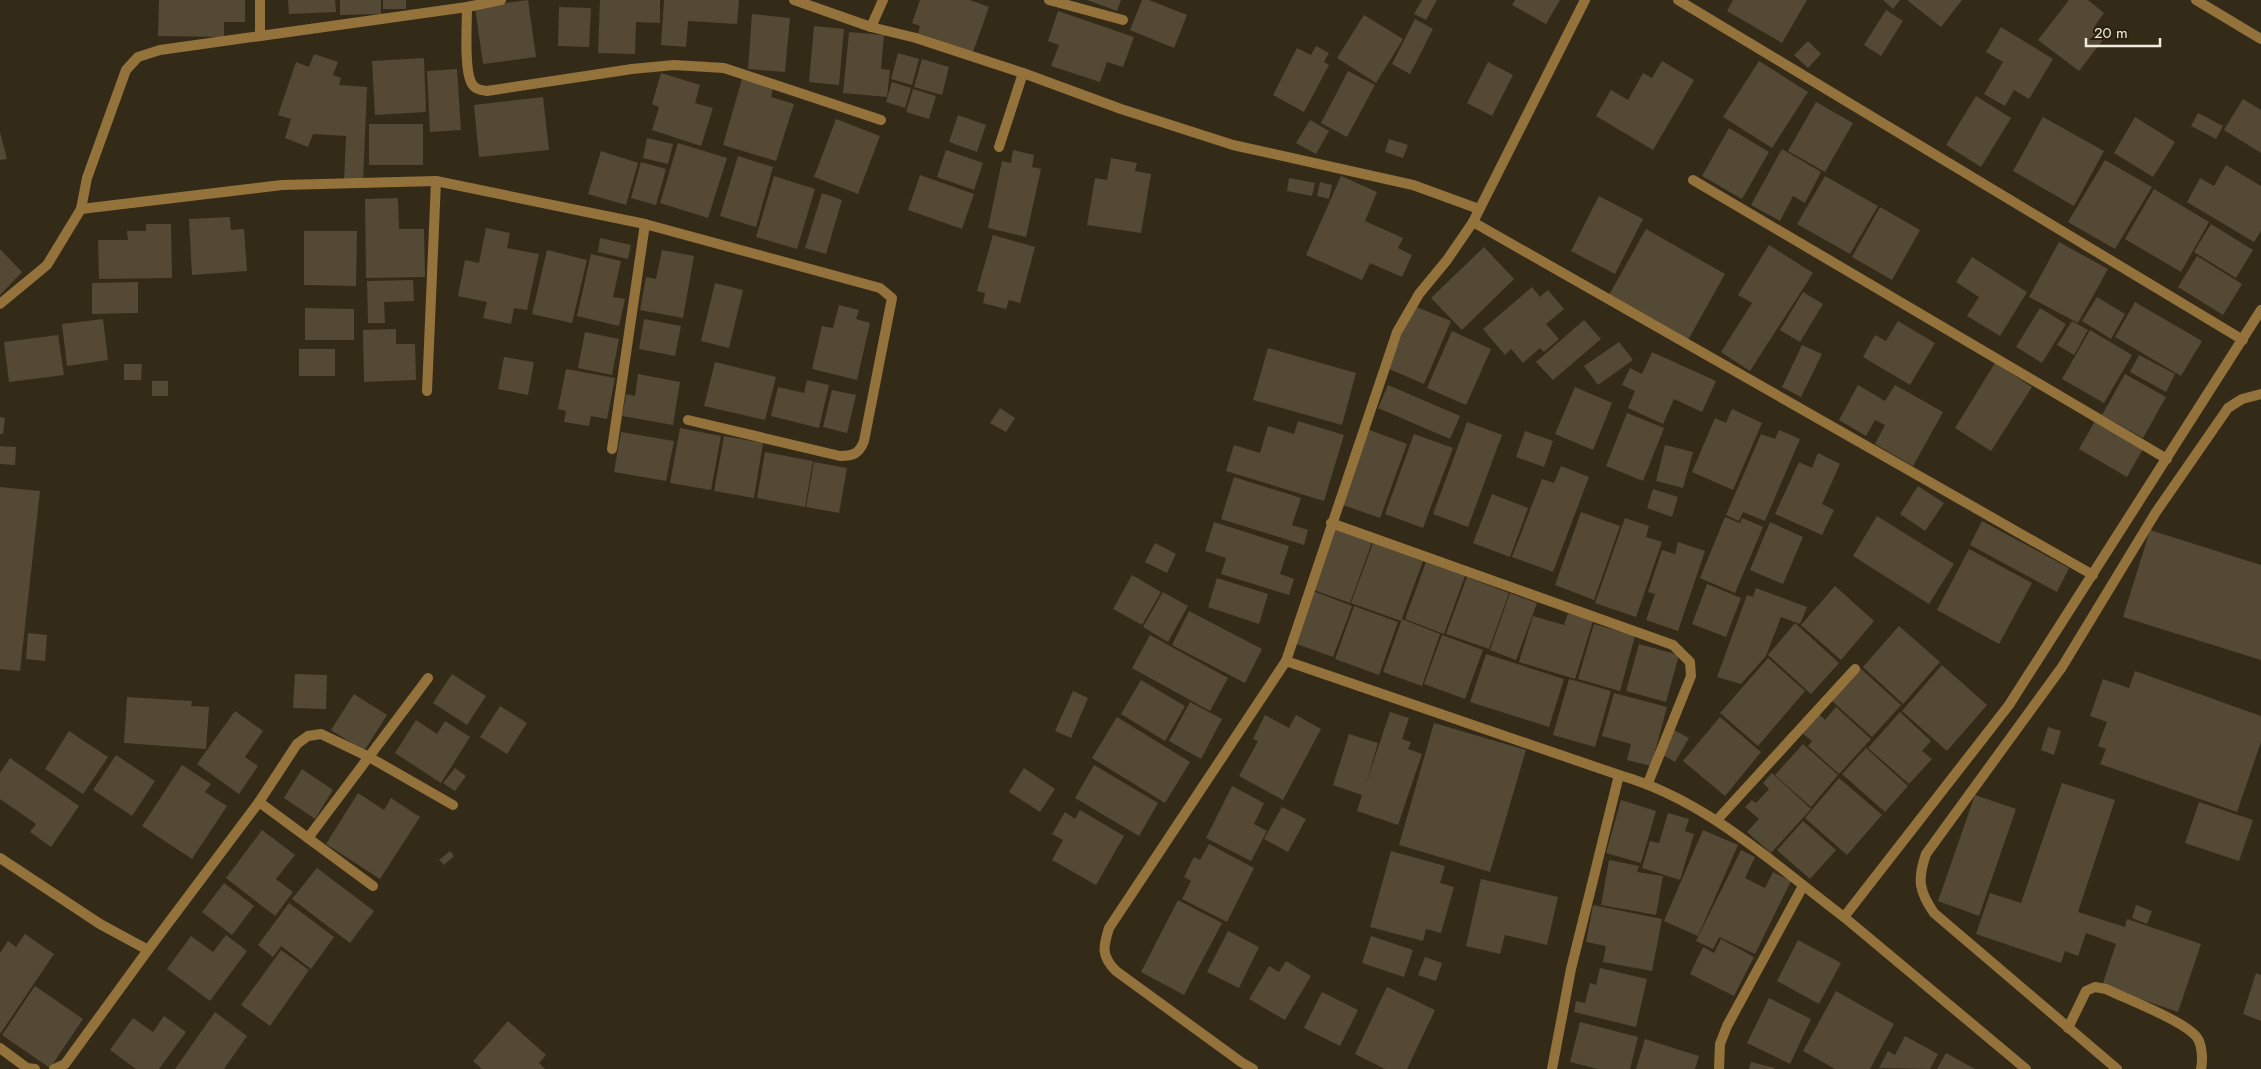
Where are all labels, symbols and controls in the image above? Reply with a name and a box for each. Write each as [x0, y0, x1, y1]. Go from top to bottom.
scale bar [2086, 15, 2160, 47]
text: 20 m [2094, 22, 2128, 44]

